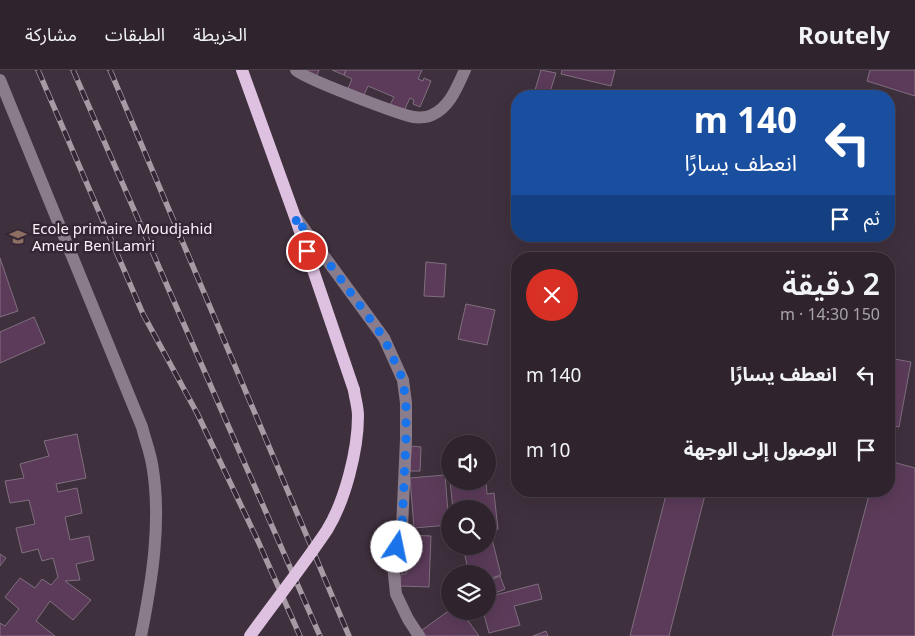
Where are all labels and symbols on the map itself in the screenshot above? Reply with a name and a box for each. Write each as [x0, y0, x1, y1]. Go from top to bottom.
place label: Ecole primaire Moudjahid Ameur Ben Lamri [32, 218, 213, 255]
school or university icon: Ecole primaire Moudjahid Ameur Ben Lamri [8, 227, 28, 247]
pin [286, 230, 328, 272]
position arrow [370, 520, 422, 572]

